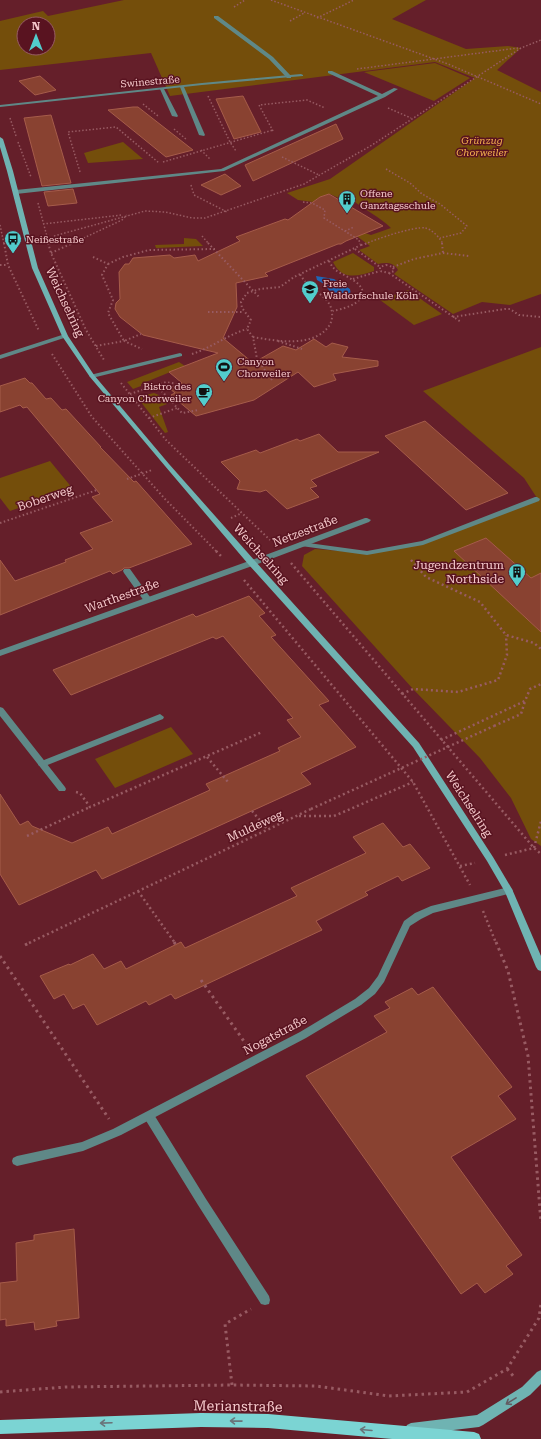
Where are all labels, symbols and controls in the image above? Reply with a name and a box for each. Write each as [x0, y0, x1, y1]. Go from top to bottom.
north arrow [16, 16, 56, 56]
text: N [32, 20, 41, 33]
street label: Swinestraße [120, 73, 181, 90]
park label: Grünzug Chorweiler [456, 135, 509, 158]
place label: Offene Ganztagsschule [360, 188, 436, 211]
building icon: Offene Ganztagsschule [337, 189, 357, 214]
bus stop icon: Neißestraße [3, 229, 23, 254]
place label: Neißestraße [26, 234, 84, 245]
street label: Weichselring [43, 265, 87, 339]
place label: Freie Waldorfschule Köln [323, 278, 419, 301]
school or university icon: Freie Waldorfschule Köln [300, 279, 320, 304]
place label: Canyon Chorweiler [237, 356, 291, 379]
sports icon: Canyon Chorweiler [214, 357, 234, 382]
place label: Bistro des Canyon Chorweiler [98, 381, 191, 404]
cafe icon: Bistro des Canyon Chorweiler [194, 382, 214, 407]
street label: Boberweg [15, 482, 75, 514]
street label: Netzestraße [271, 512, 340, 550]
street label: Weichselring [230, 521, 292, 587]
place label: Jugendzentrum Northside [414, 558, 504, 586]
building icon: Jugendzentrum Northside [507, 562, 527, 587]
street label: Warthestraße [83, 576, 161, 616]
street label: Weichselring [443, 768, 496, 840]
street label: Muldeweg [225, 807, 285, 845]
street label: Nogatstraße [241, 1012, 309, 1058]
street label: Merianstraße [193, 1397, 283, 1415]
one-way arrow [505, 1397, 517, 1405]
one-way arrow [230, 1417, 243, 1425]
one-way arrow [100, 1420, 113, 1427]
one-way arrow [360, 1426, 373, 1433]

